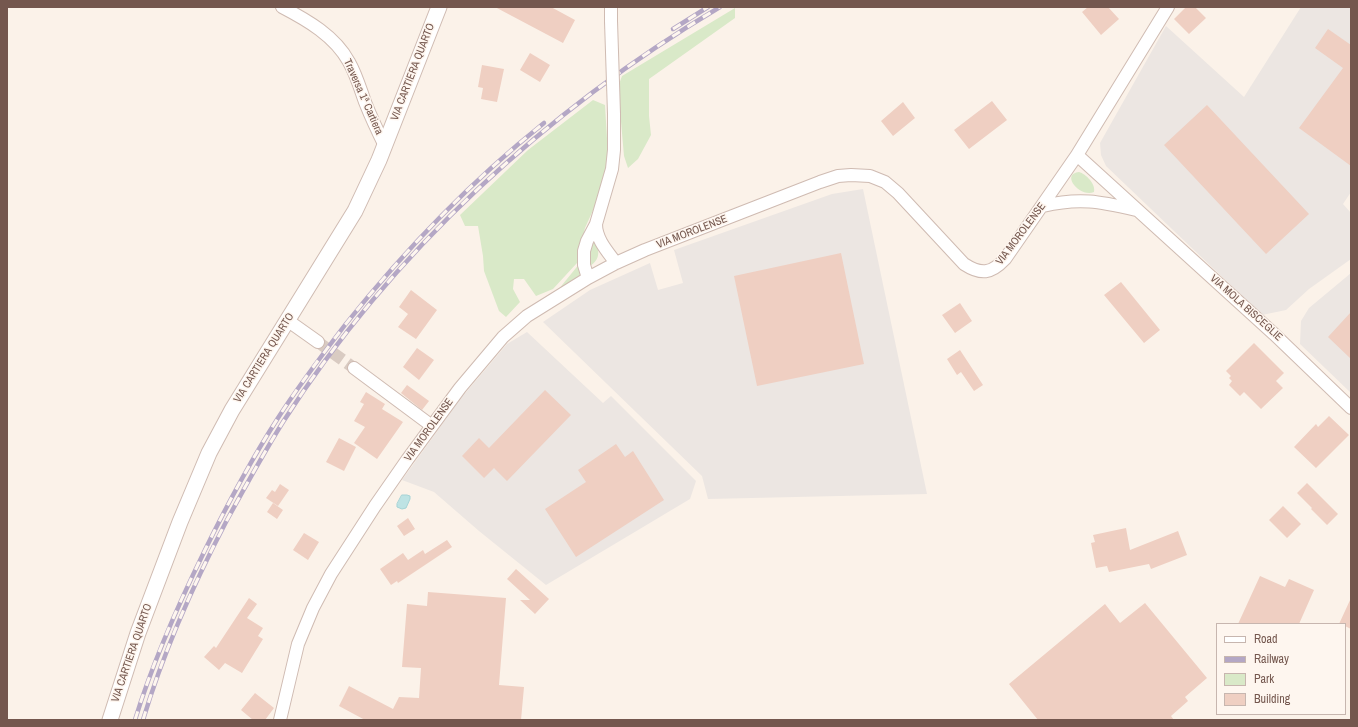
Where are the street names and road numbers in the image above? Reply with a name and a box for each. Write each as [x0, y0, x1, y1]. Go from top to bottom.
street label: VIA CARTIERA QUARTO [388, 21, 438, 123]
street label: Traversa 1ª Cartiera [340, 57, 386, 137]
street label: VIA MOROLENSE [993, 200, 1049, 268]
street label: VIA MOROLENSE [655, 212, 729, 252]
street label: VIA MOLA BISCEGLIE [1207, 272, 1285, 344]
street label: VIA CARTIERA QUARTO [231, 311, 297, 405]
street label: VIA MOROLENSE [402, 396, 456, 464]
street label: VIA CARTIERA QUARTO [109, 602, 155, 704]

